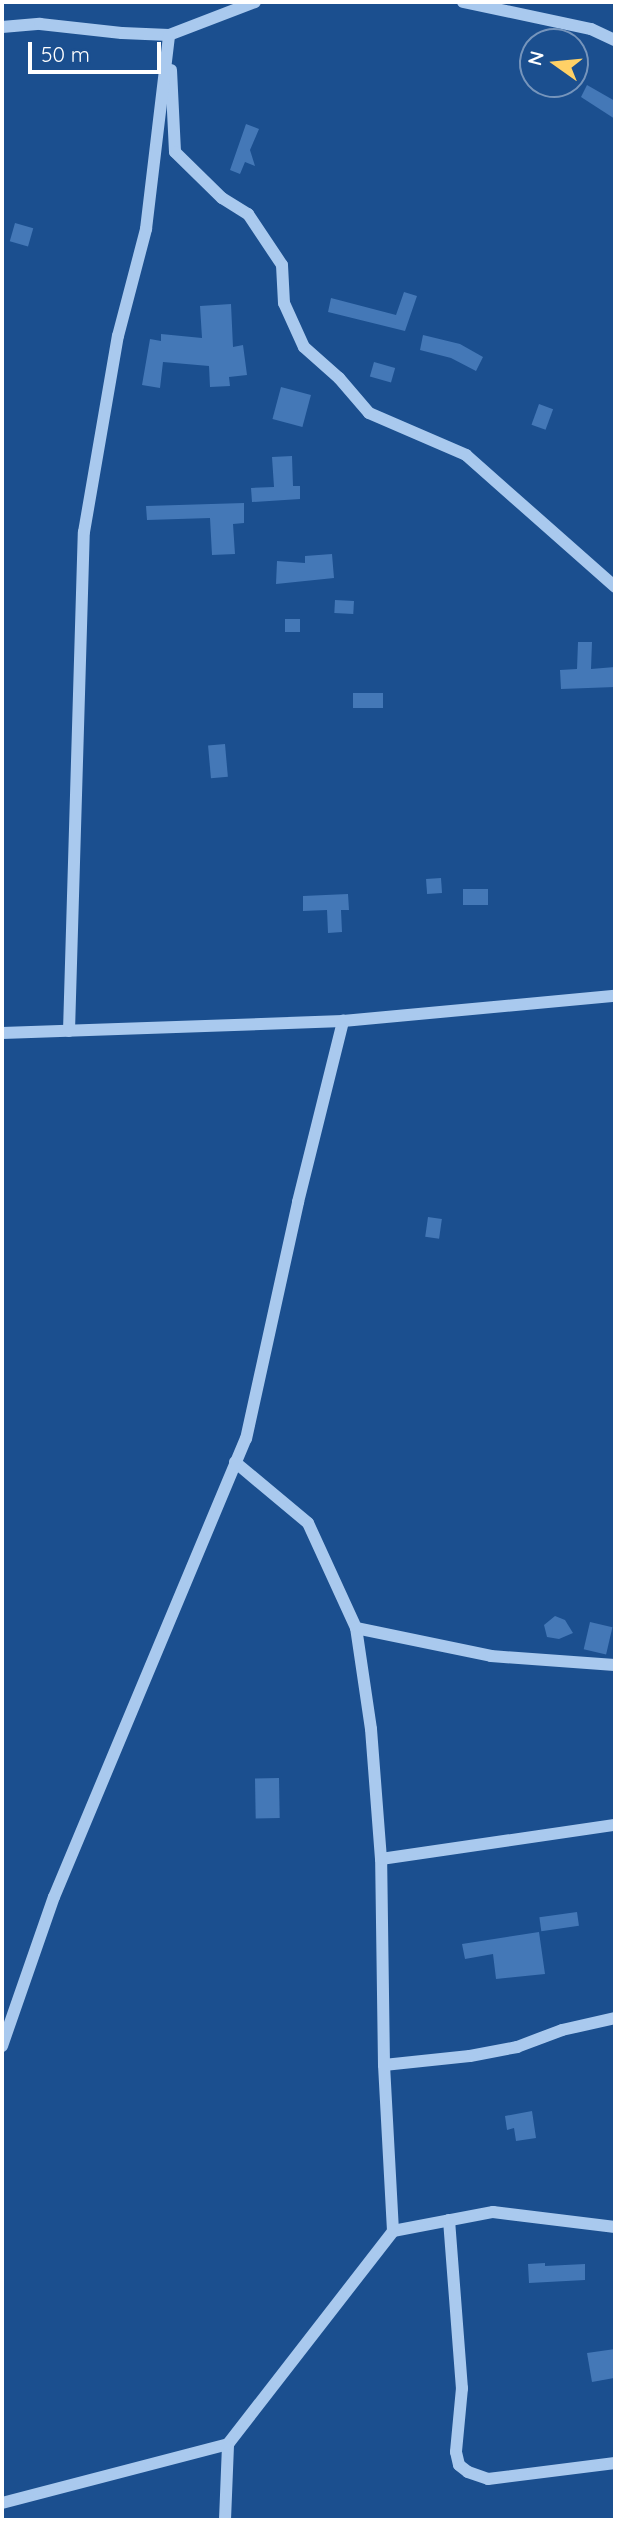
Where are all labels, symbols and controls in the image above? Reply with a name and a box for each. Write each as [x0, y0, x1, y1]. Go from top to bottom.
scale bar [32, 28, 164, 72]
north arrow [519, 28, 589, 98]
text: 50 m [41, 41, 90, 67]
text: N [522, 48, 549, 68]

